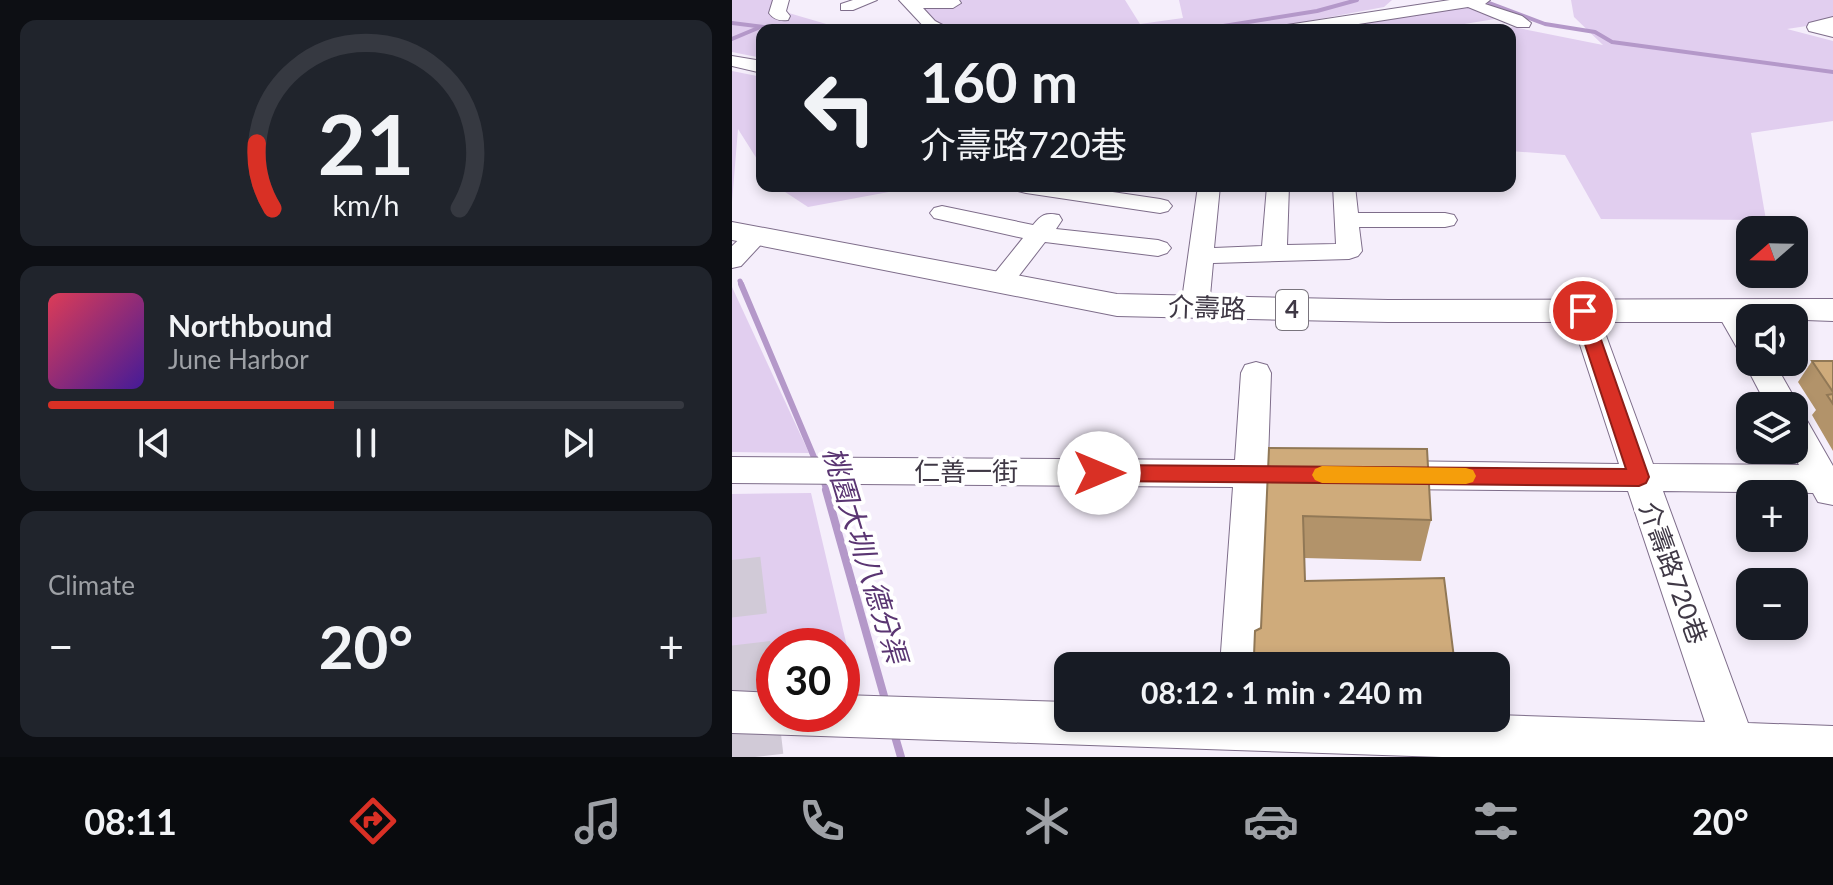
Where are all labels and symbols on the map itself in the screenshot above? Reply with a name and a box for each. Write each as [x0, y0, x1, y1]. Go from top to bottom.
north arrow [1736, 216, 1808, 288]
pin [1549, 277, 1617, 345]
street label: 介壽路 [1167, 290, 1247, 324]
road number: 4 [1276, 290, 1308, 330]
position arrow [1057, 431, 1141, 515]
water label: 桃園大圳八德分渠 [817, 443, 916, 671]
street label: 仁善一街 [914, 455, 1018, 487]
street label: 介壽路720巷 [1633, 497, 1714, 648]
speed limit sign: 30 [756, 628, 860, 732]

